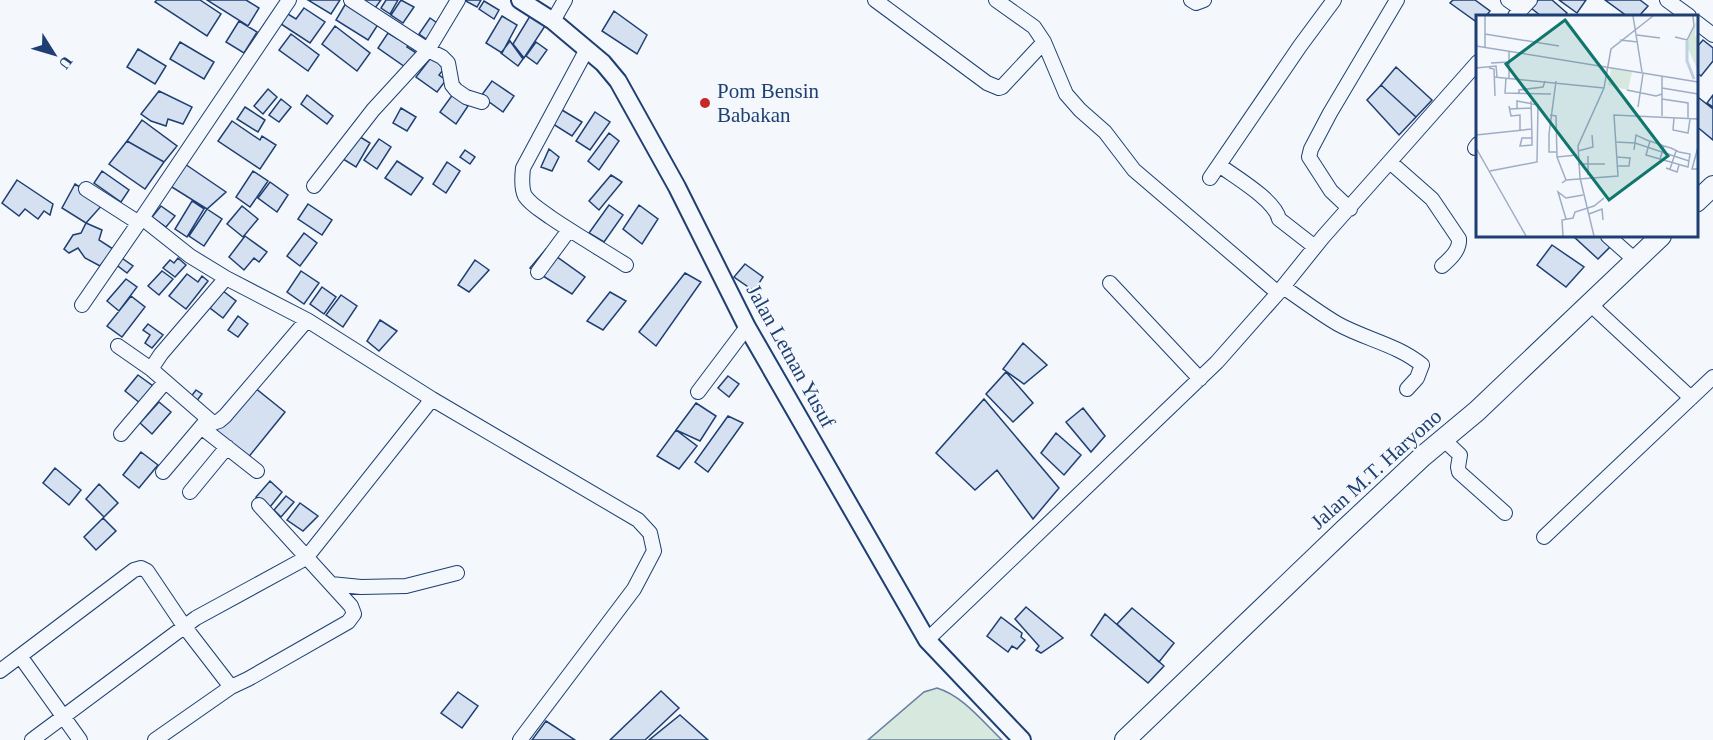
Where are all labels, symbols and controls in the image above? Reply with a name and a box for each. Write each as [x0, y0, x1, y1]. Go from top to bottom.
inset map [1476, 15, 1698, 237]
north arrow [24, 24, 84, 84]
text: U [55, 53, 76, 73]
place label: Pom Bensin Babakan [717, 79, 820, 127]
marker: Pom Bensin Babakan [698, 96, 712, 110]
street label: Jalan Letnan Yusuf [742, 280, 840, 432]
street label: Jalan M.T. Haryono [1306, 404, 1446, 534]

